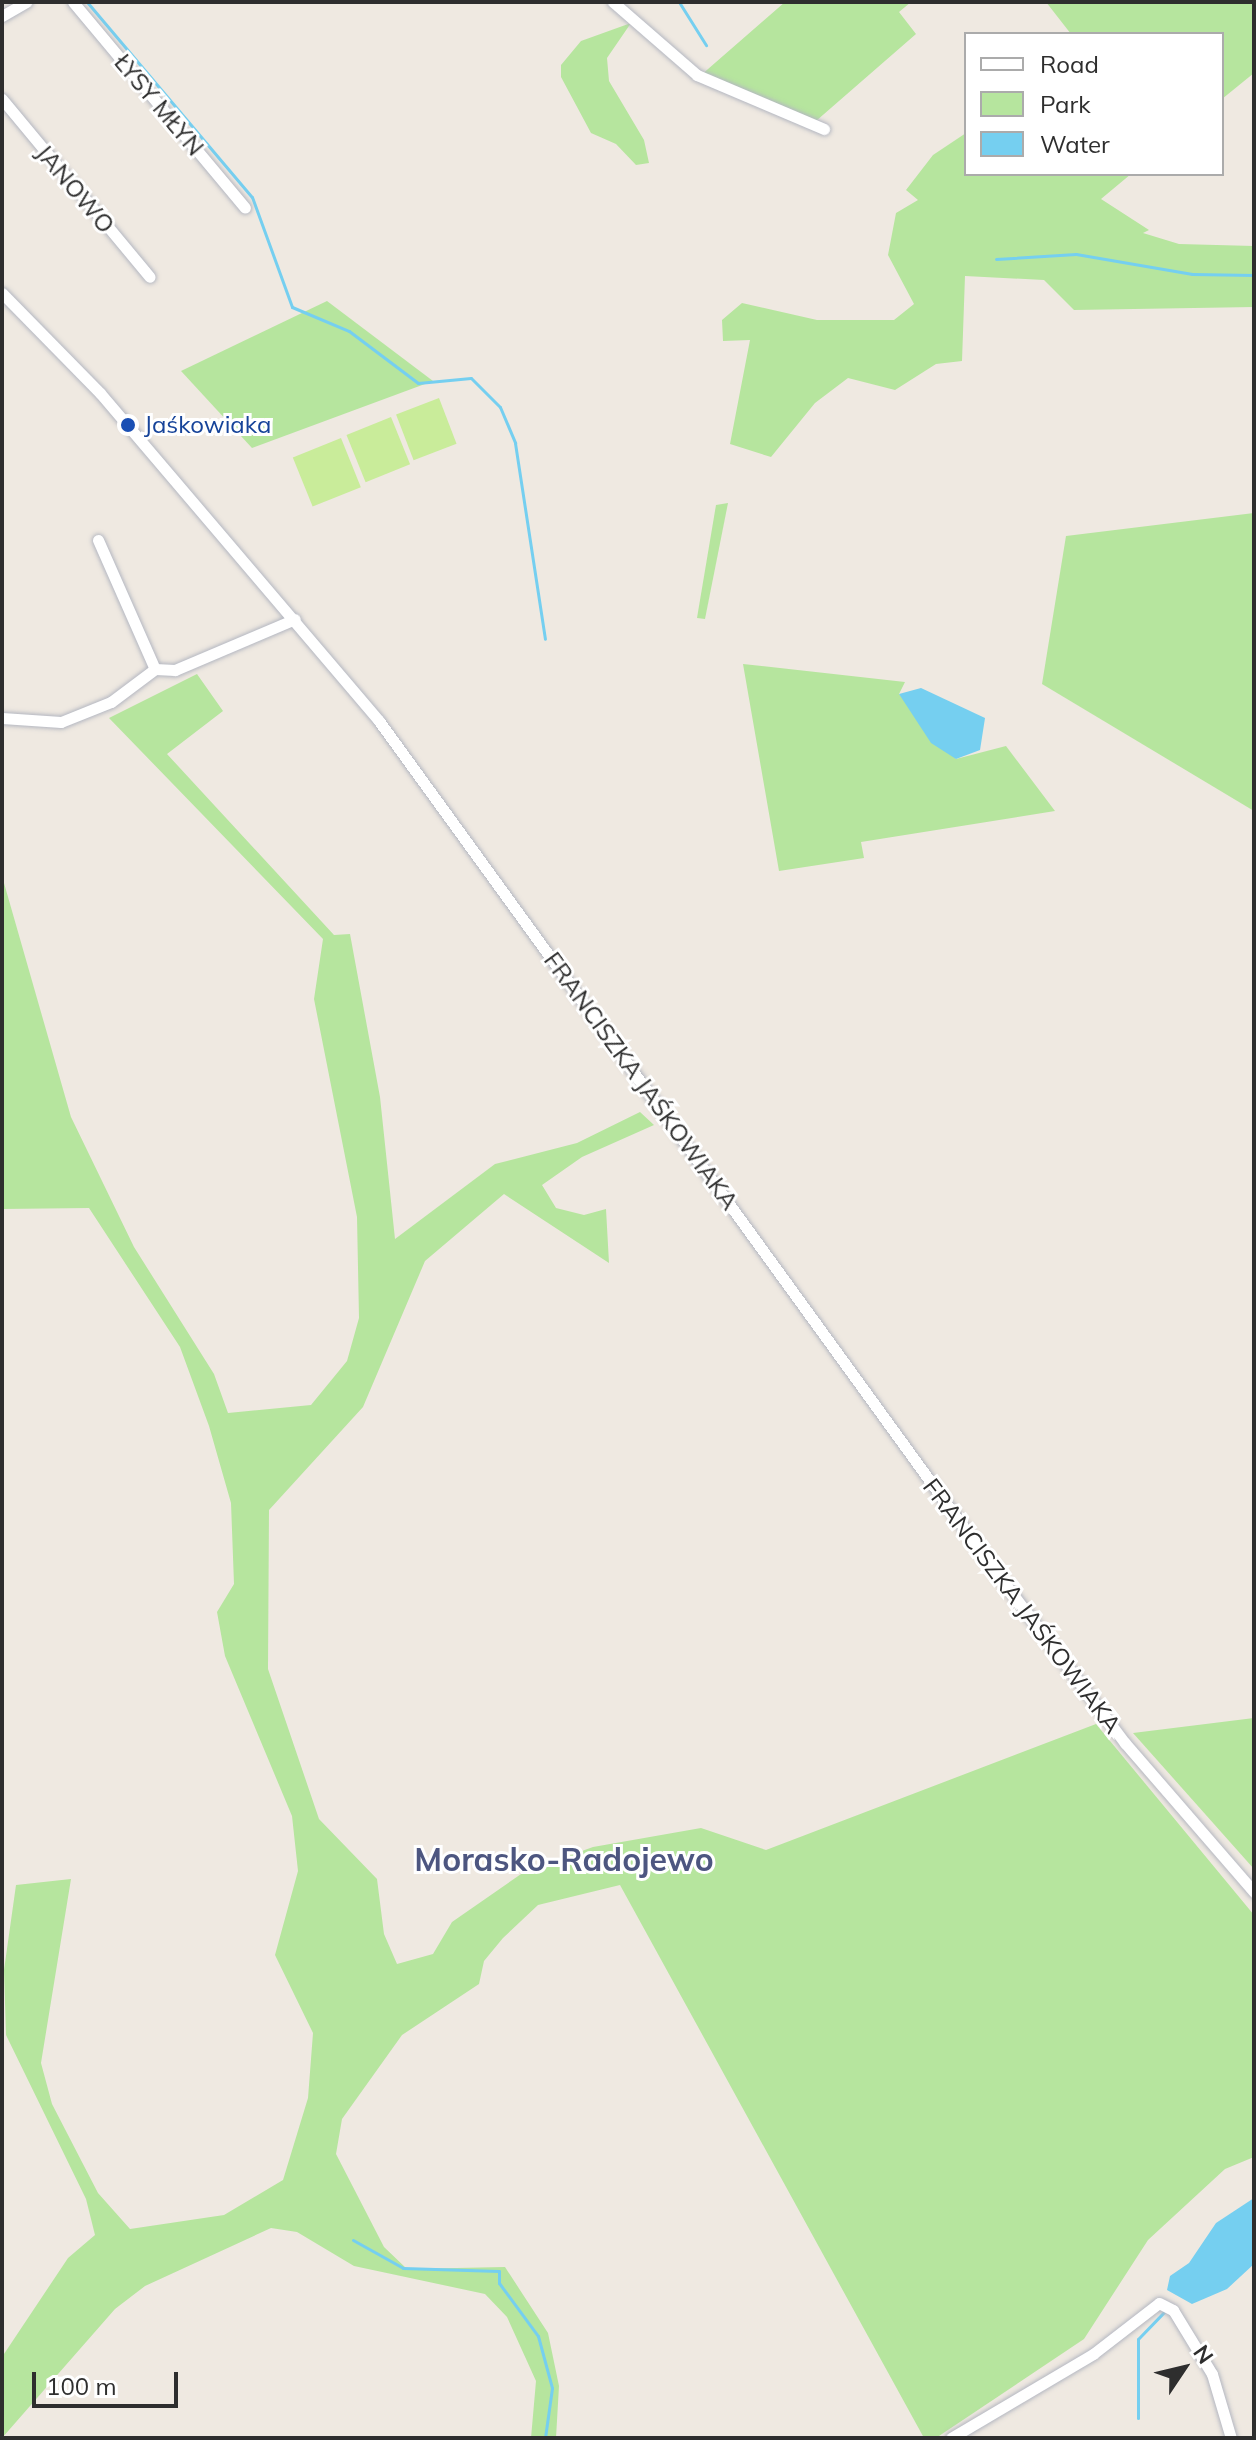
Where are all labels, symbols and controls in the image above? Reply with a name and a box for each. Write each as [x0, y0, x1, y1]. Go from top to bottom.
legend [964, 32, 1224, 176]
street label: ŁYSY MŁYN [108, 48, 210, 162]
text: Road [1040, 49, 1099, 79]
text: Park [1040, 89, 1091, 119]
text: Water [1040, 129, 1110, 159]
street label: JANOWO [30, 139, 120, 239]
place label: Jaśkowiaka [144, 411, 271, 439]
marker: Jaśkowiaka [119, 416, 137, 434]
street label: FRANCISZKA JAŚKOWIAKA [538, 947, 744, 1215]
street label: FRANCISZKA JAŚKOWIAKA [917, 1473, 1127, 1739]
district label: Morasko-Radojewo [414, 1840, 714, 1878]
north arrow [1144, 2328, 1224, 2408]
text: N [1187, 2339, 1220, 2369]
scale bar [36, 2356, 182, 2406]
text: 100 m [46, 2371, 117, 2401]

